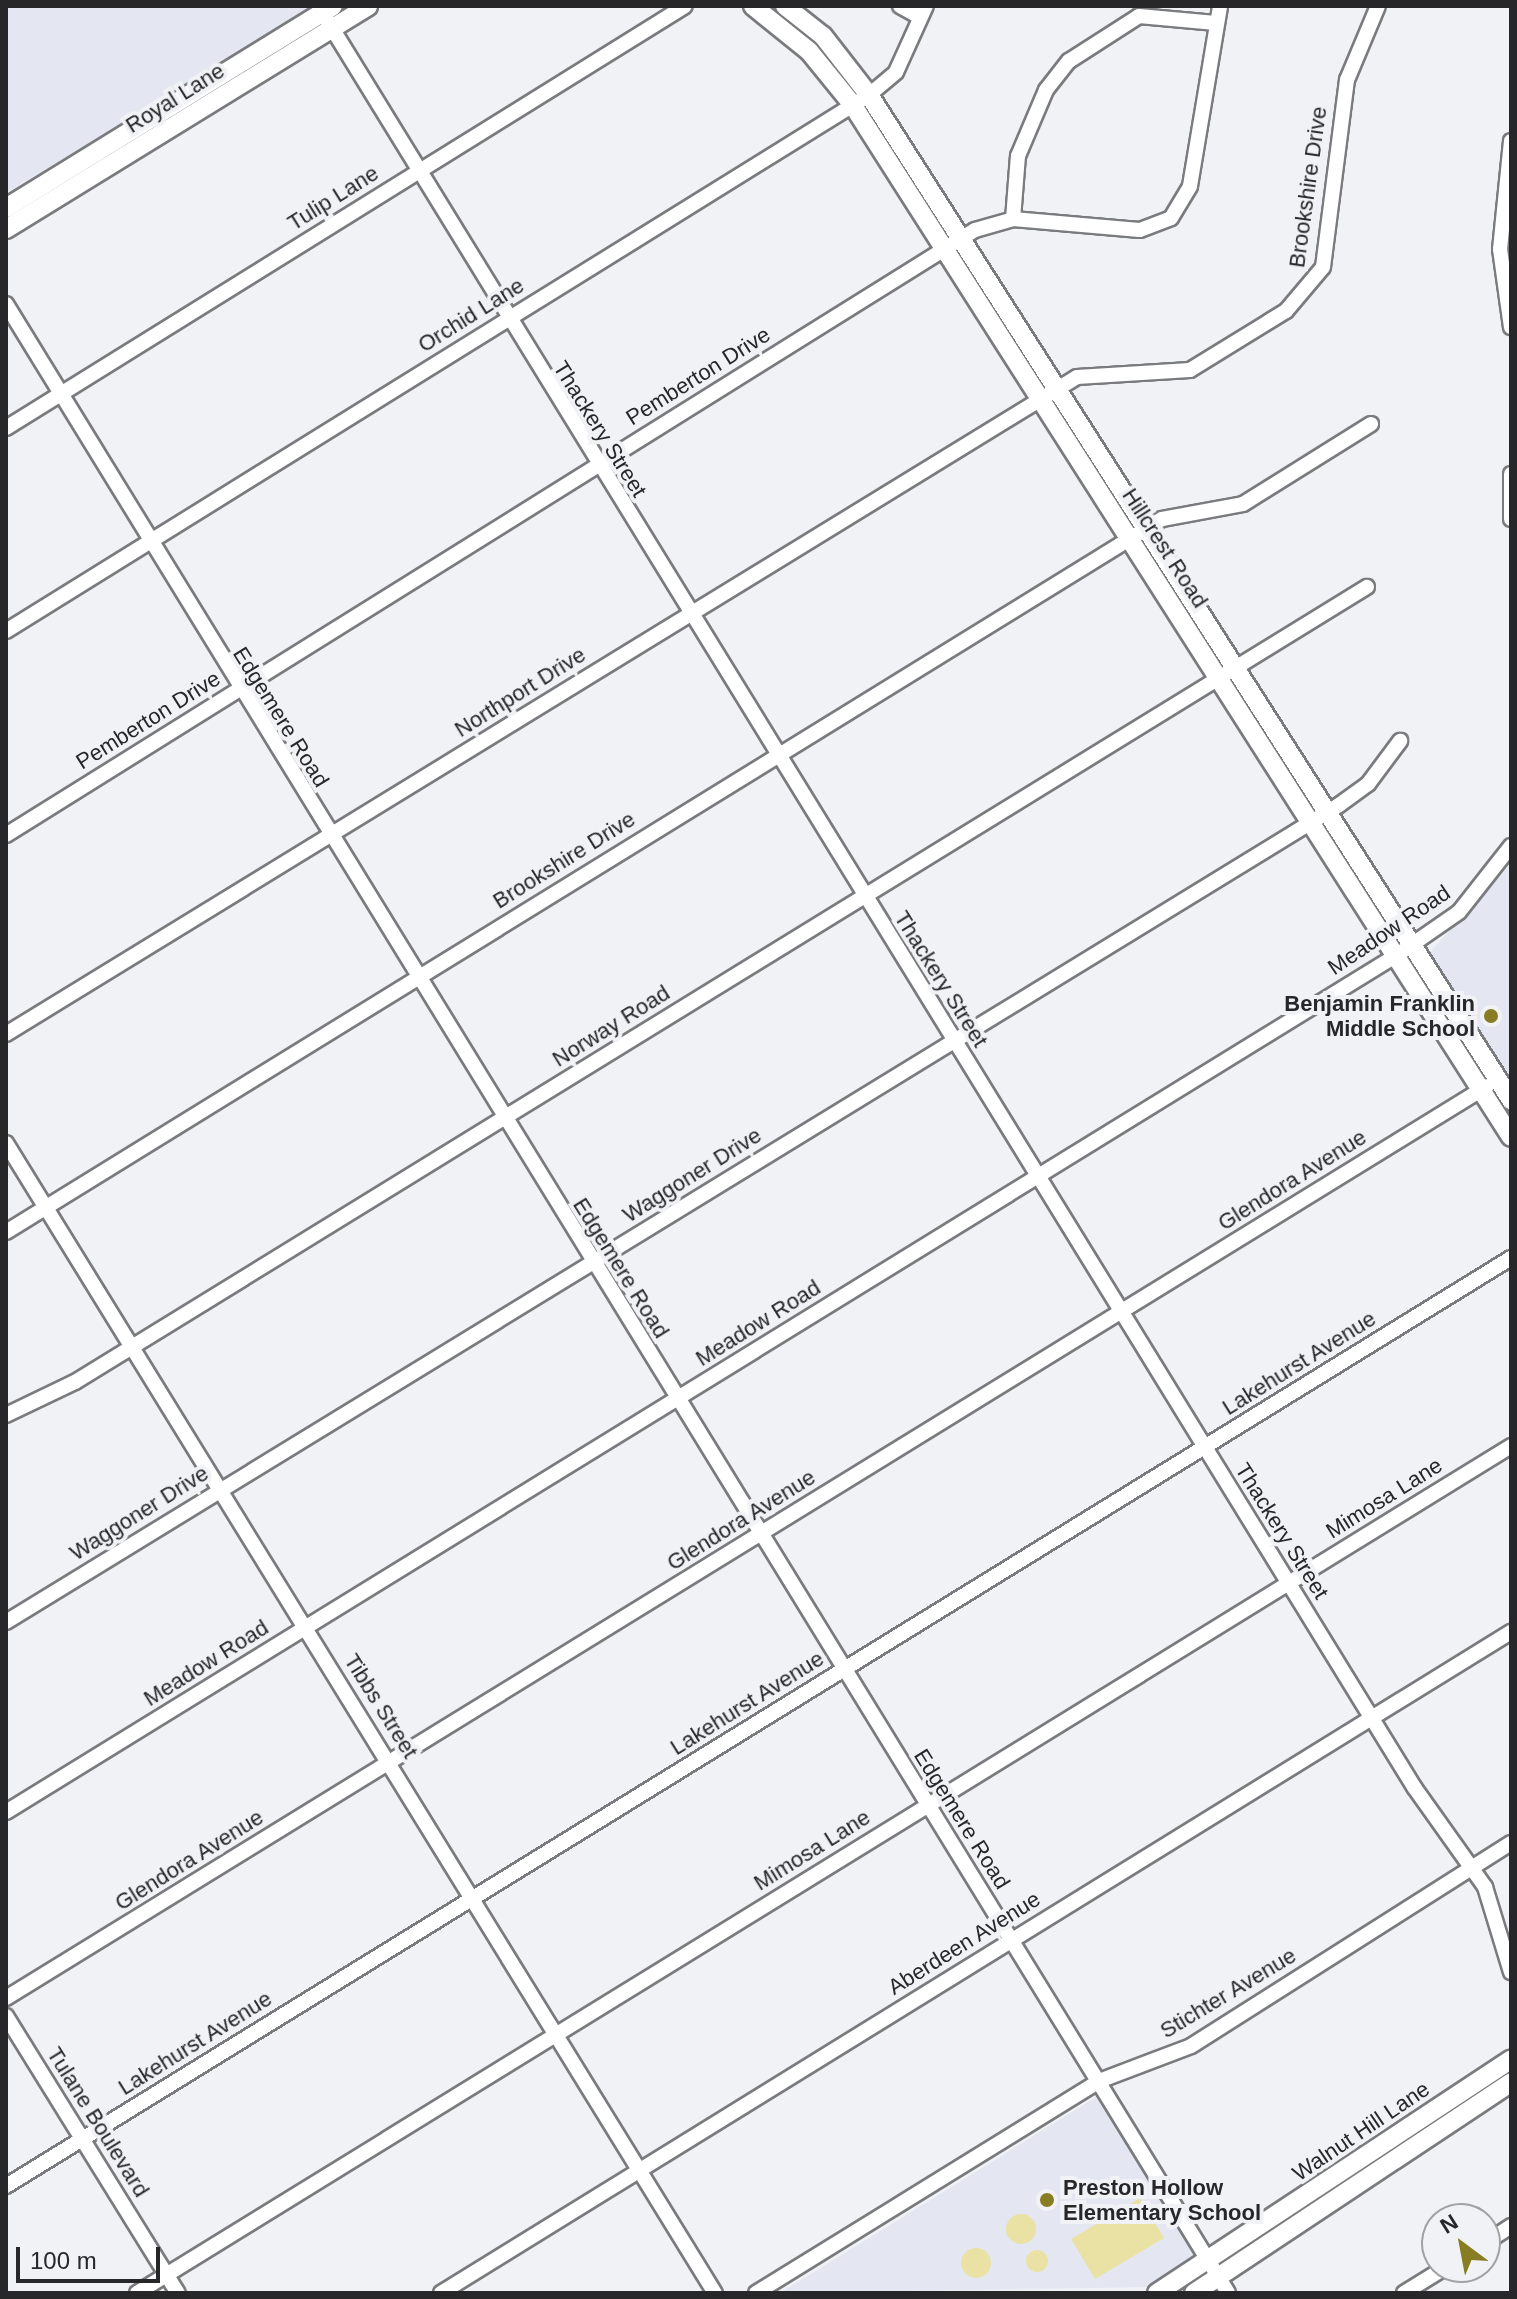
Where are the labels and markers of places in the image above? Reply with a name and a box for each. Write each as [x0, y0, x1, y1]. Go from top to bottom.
place label: Benjamin Franklin Middle School [1284, 990, 1475, 1042]
marker: Benjamin Franklin Middle School [1482, 1007, 1500, 1025]
place label: Preston Hollow Elementary School [1063, 2174, 1261, 2226]
marker: Preston Hollow Elementary School [1038, 2191, 1056, 2209]

